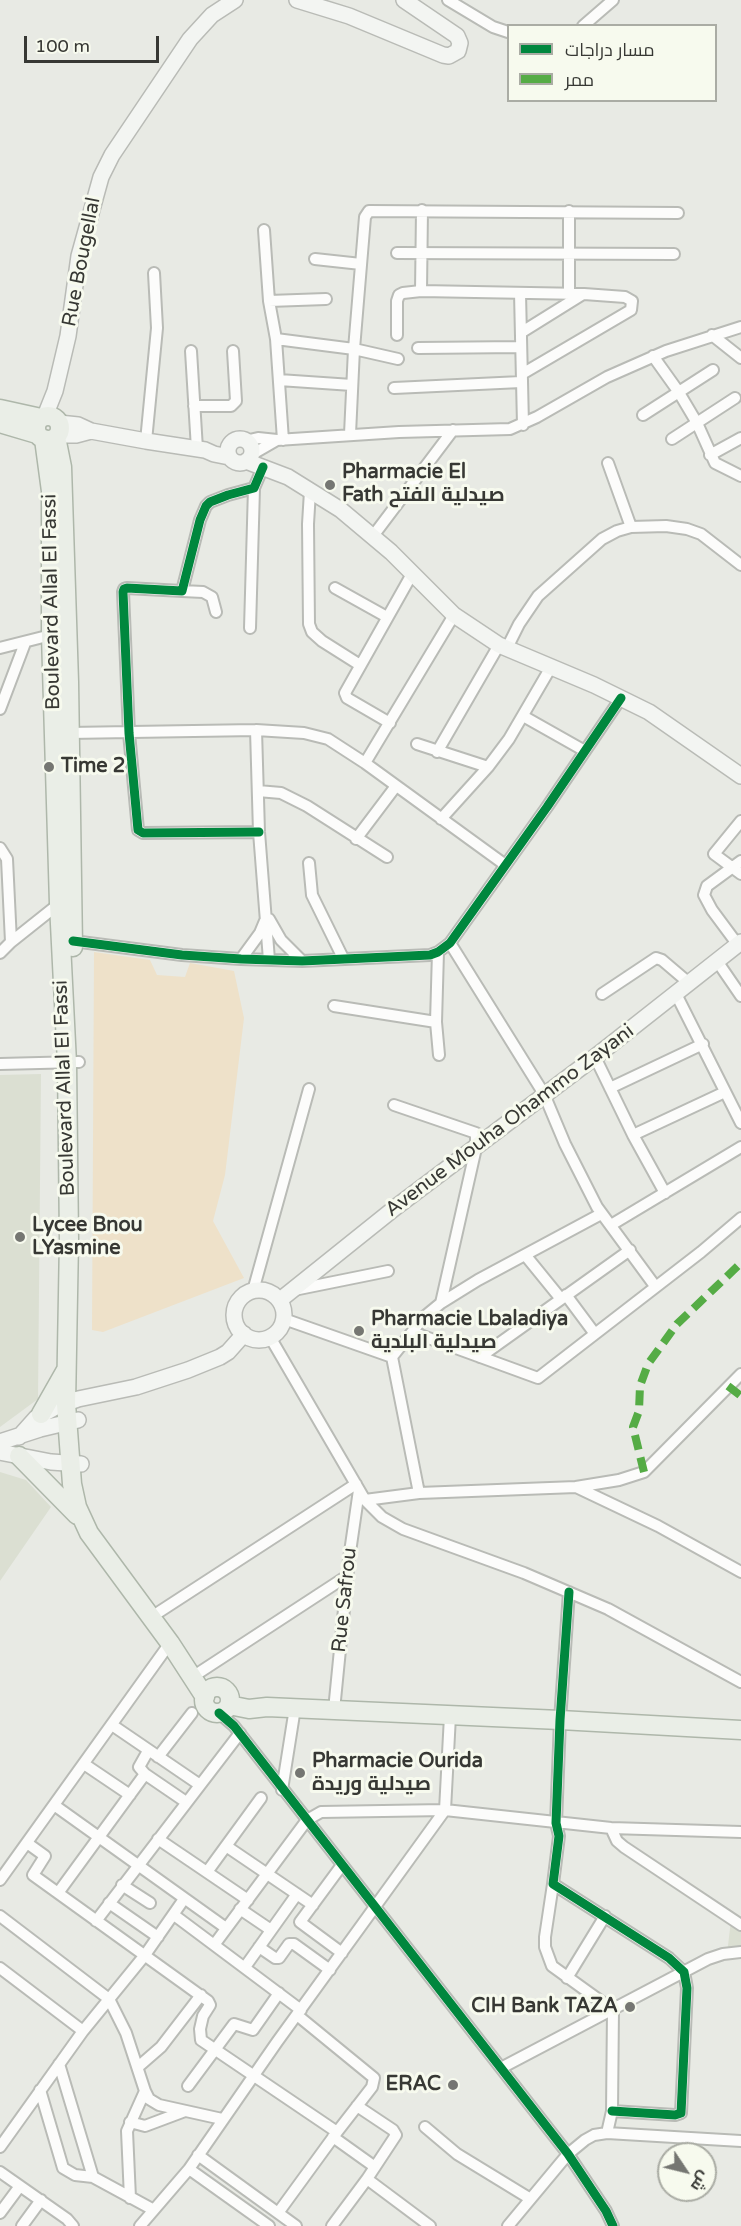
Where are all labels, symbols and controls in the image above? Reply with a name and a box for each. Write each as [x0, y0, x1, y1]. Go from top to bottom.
scale bar [27, 24, 162, 62]
legend [507, 24, 717, 102]
text: 100 m [35, 35, 90, 57]
text: مسار دراجات [565, 39, 655, 61]
text: ممر [565, 69, 594, 91]
street label: Rue Bougellal [58, 195, 106, 329]
place label: Pharmacie El Fath صيدلية الفتح [342, 461, 505, 508]
marker: Pharmacie El Fath صيدلية الفتح [323, 478, 337, 492]
street label: Boulevard Allal El Fassi [38, 494, 66, 710]
place label: Time 2 [61, 755, 125, 779]
marker: Time 2 [42, 760, 56, 774]
street label: Boulevard Allal El Fassi [49, 979, 81, 1197]
street label: Avenue Mouha Ohammo Zayani [381, 1020, 639, 1222]
place label: Lycee Bnou LYasmine [32, 1214, 143, 1261]
marker: Lycee Bnou LYasmine [13, 1230, 27, 1244]
place label: Pharmacie Lbaladiya صيدلية البلدية [371, 1308, 568, 1355]
marker: Pharmacie Lbaladiya صيدلية البلدية [352, 1324, 366, 1338]
street label: Rue Safrou [328, 1546, 362, 1654]
place label: Pharmacie Ourida صيدلية وريدة [312, 1750, 483, 1797]
marker: Pharmacie Ourida صيدلية وريدة [293, 1766, 307, 1780]
place label: CIH Bank TAZA [471, 1995, 618, 2019]
marker: CIH Bank TAZA [623, 2000, 637, 2014]
place label: ERAC [385, 2073, 441, 2097]
marker: ERAC [446, 2078, 460, 2092]
north arrow [657, 2142, 717, 2202]
text: ش [686, 2167, 714, 2195]

